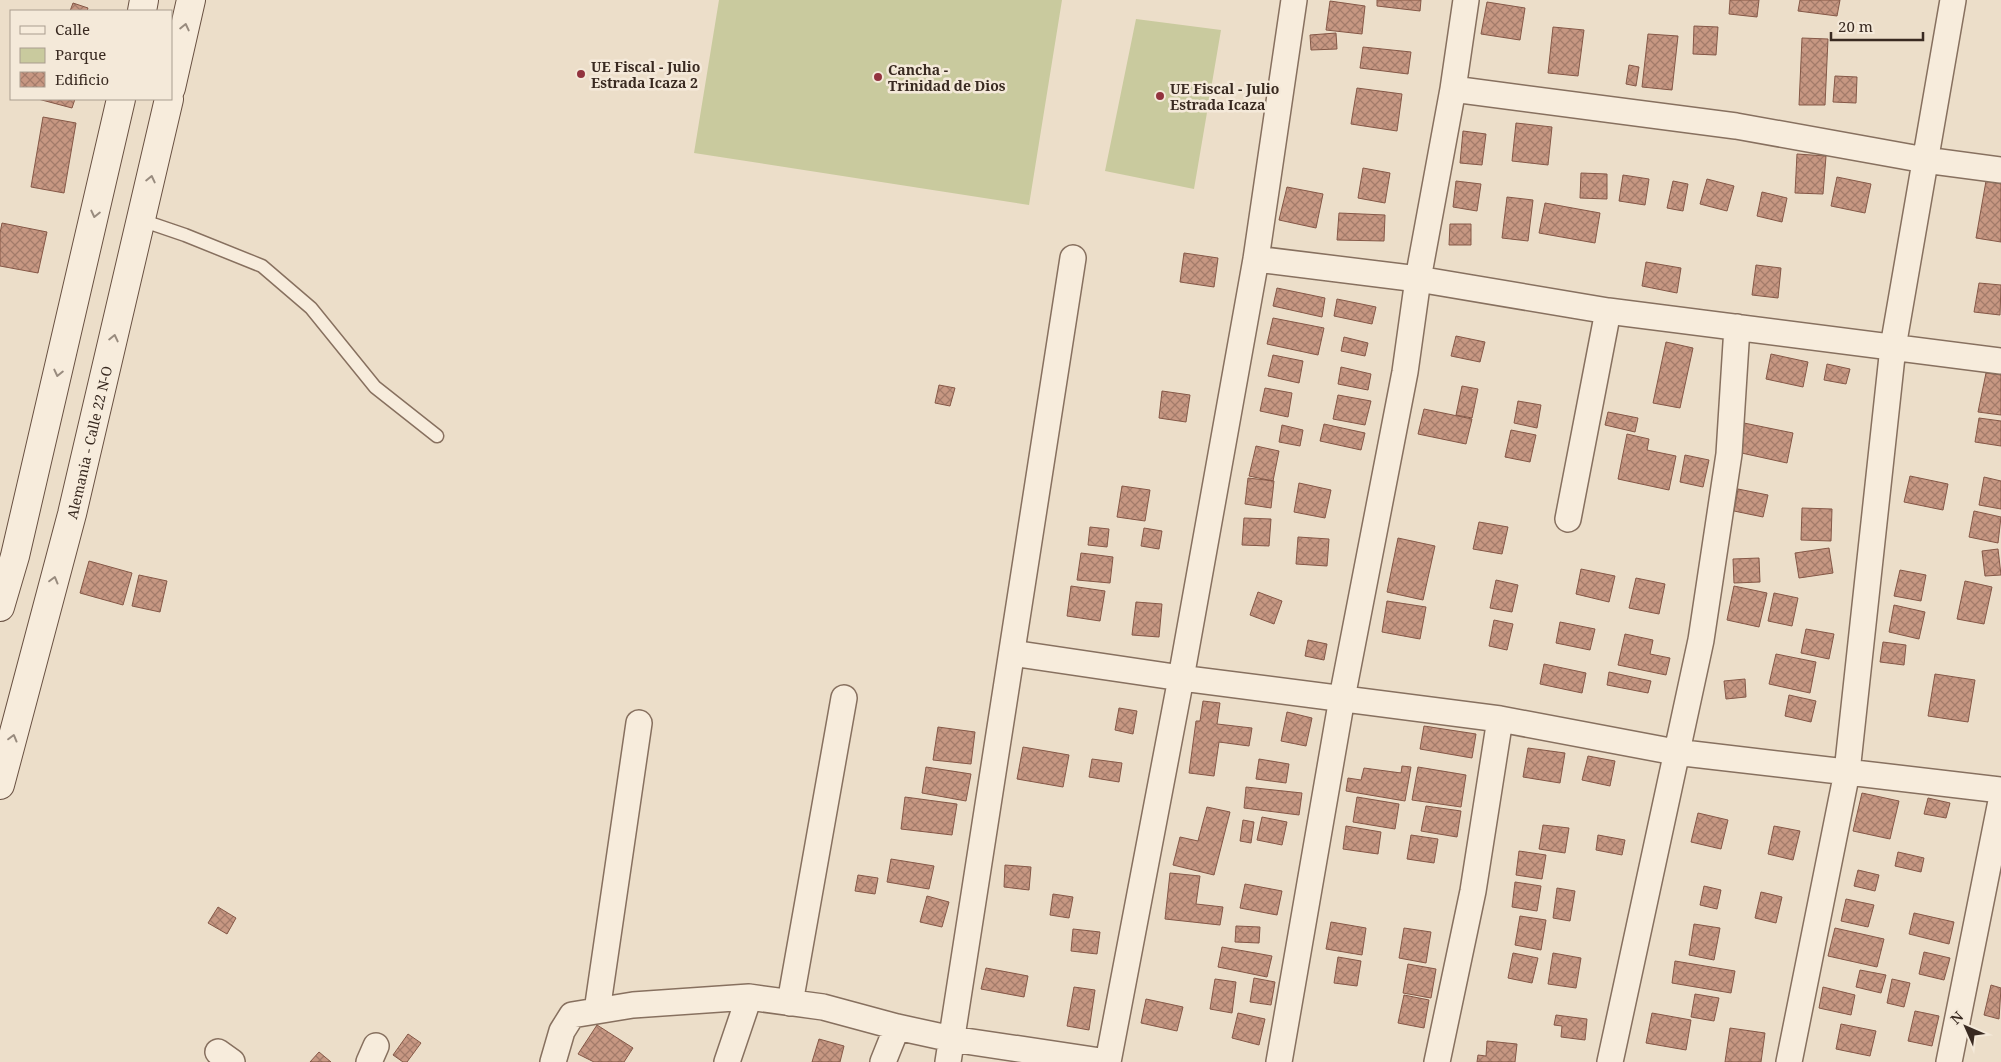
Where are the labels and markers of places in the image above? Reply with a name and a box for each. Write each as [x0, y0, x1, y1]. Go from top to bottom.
place label: UE Fiscal - Julio Estrada Icaza 2 [591, 57, 700, 92]
place label: Cancha - Trinidad de Dios [888, 60, 1006, 95]
marker: UE Fiscal - Julio Estrada Icaza 2 [575, 68, 587, 80]
marker: Cancha - Trinidad de Dios [872, 71, 884, 83]
place label: UE Fiscal - Julio Estrada Icaza [1170, 79, 1279, 114]
marker: UE Fiscal - Julio Estrada Icaza [1154, 90, 1166, 102]

